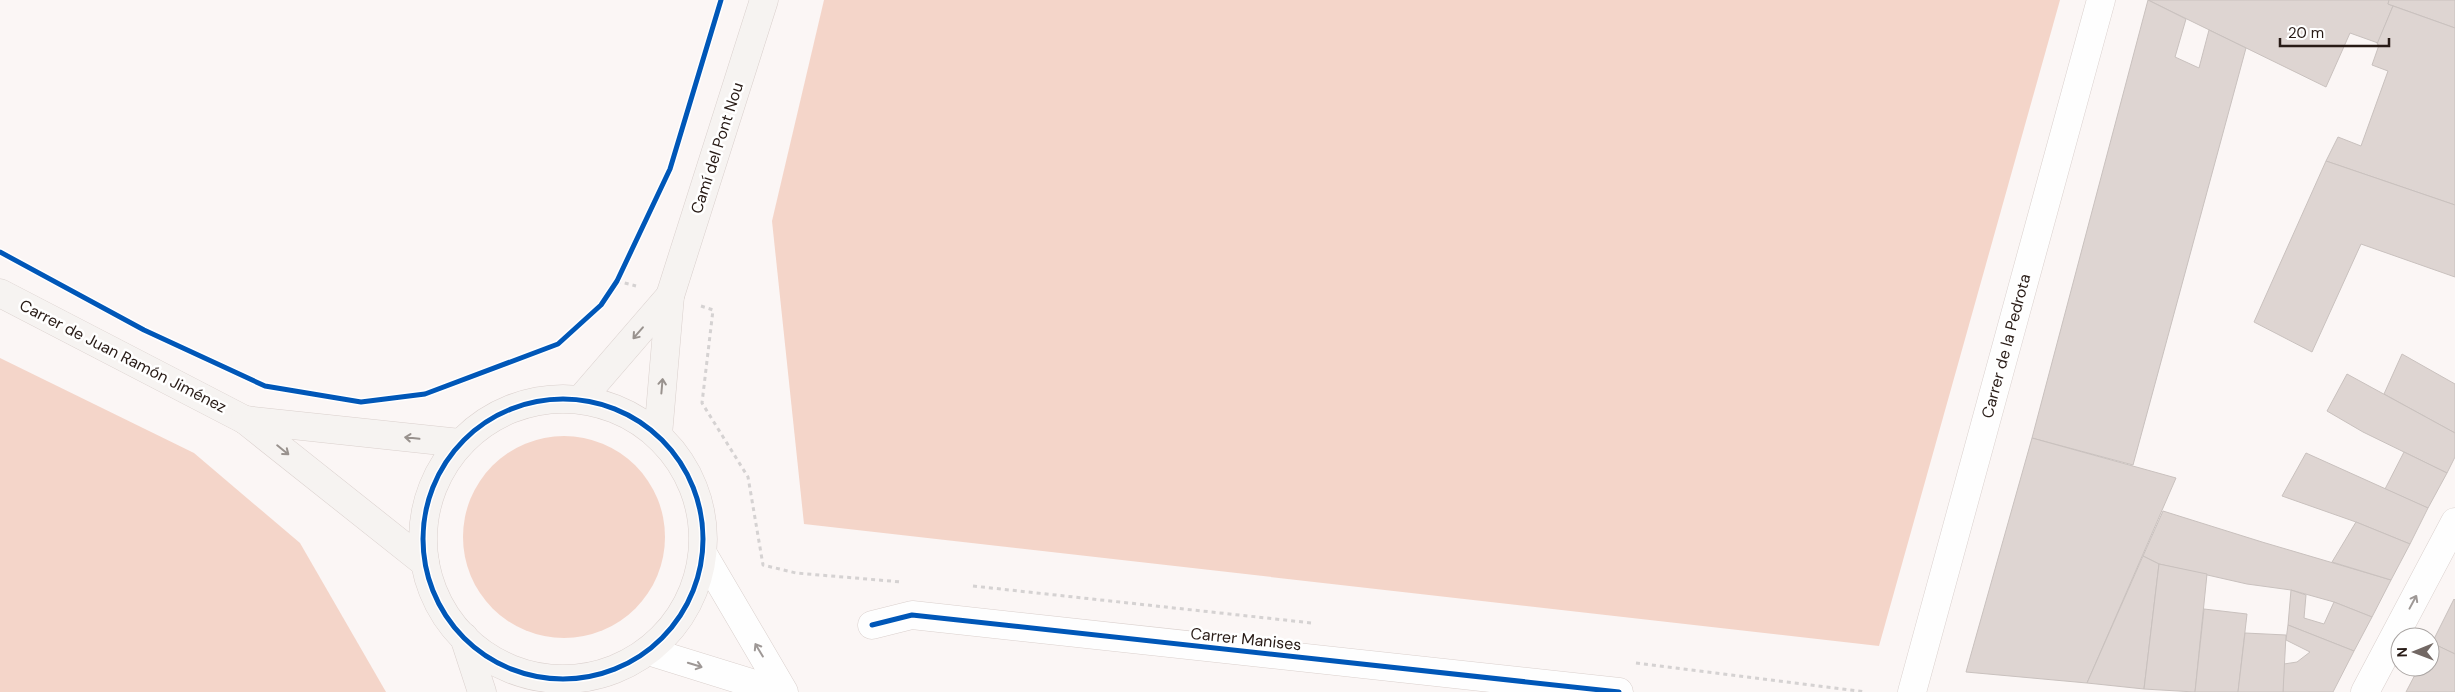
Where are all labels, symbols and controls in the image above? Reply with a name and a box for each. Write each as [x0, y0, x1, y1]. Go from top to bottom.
scale bar [2280, 15, 2389, 47]
text: 20 m [2288, 23, 2324, 43]
street label: Camí del Pont Nou [686, 80, 748, 216]
street label: Carrer de la Pedrota [1977, 272, 2035, 420]
street label: Carrer de Juan Ramón Jiménez [16, 295, 230, 417]
one-way arrow [632, 326, 644, 339]
one-way arrow [657, 379, 667, 395]
one-way arrow [404, 433, 420, 443]
one-way arrow [277, 444, 290, 455]
one-way arrow [2408, 595, 2418, 610]
street label: Carrer Manises [1190, 623, 1302, 655]
north arrow [2390, 627, 2440, 677]
one-way arrow [754, 643, 764, 658]
text: N [2393, 647, 2411, 657]
one-way arrow [686, 661, 702, 671]

